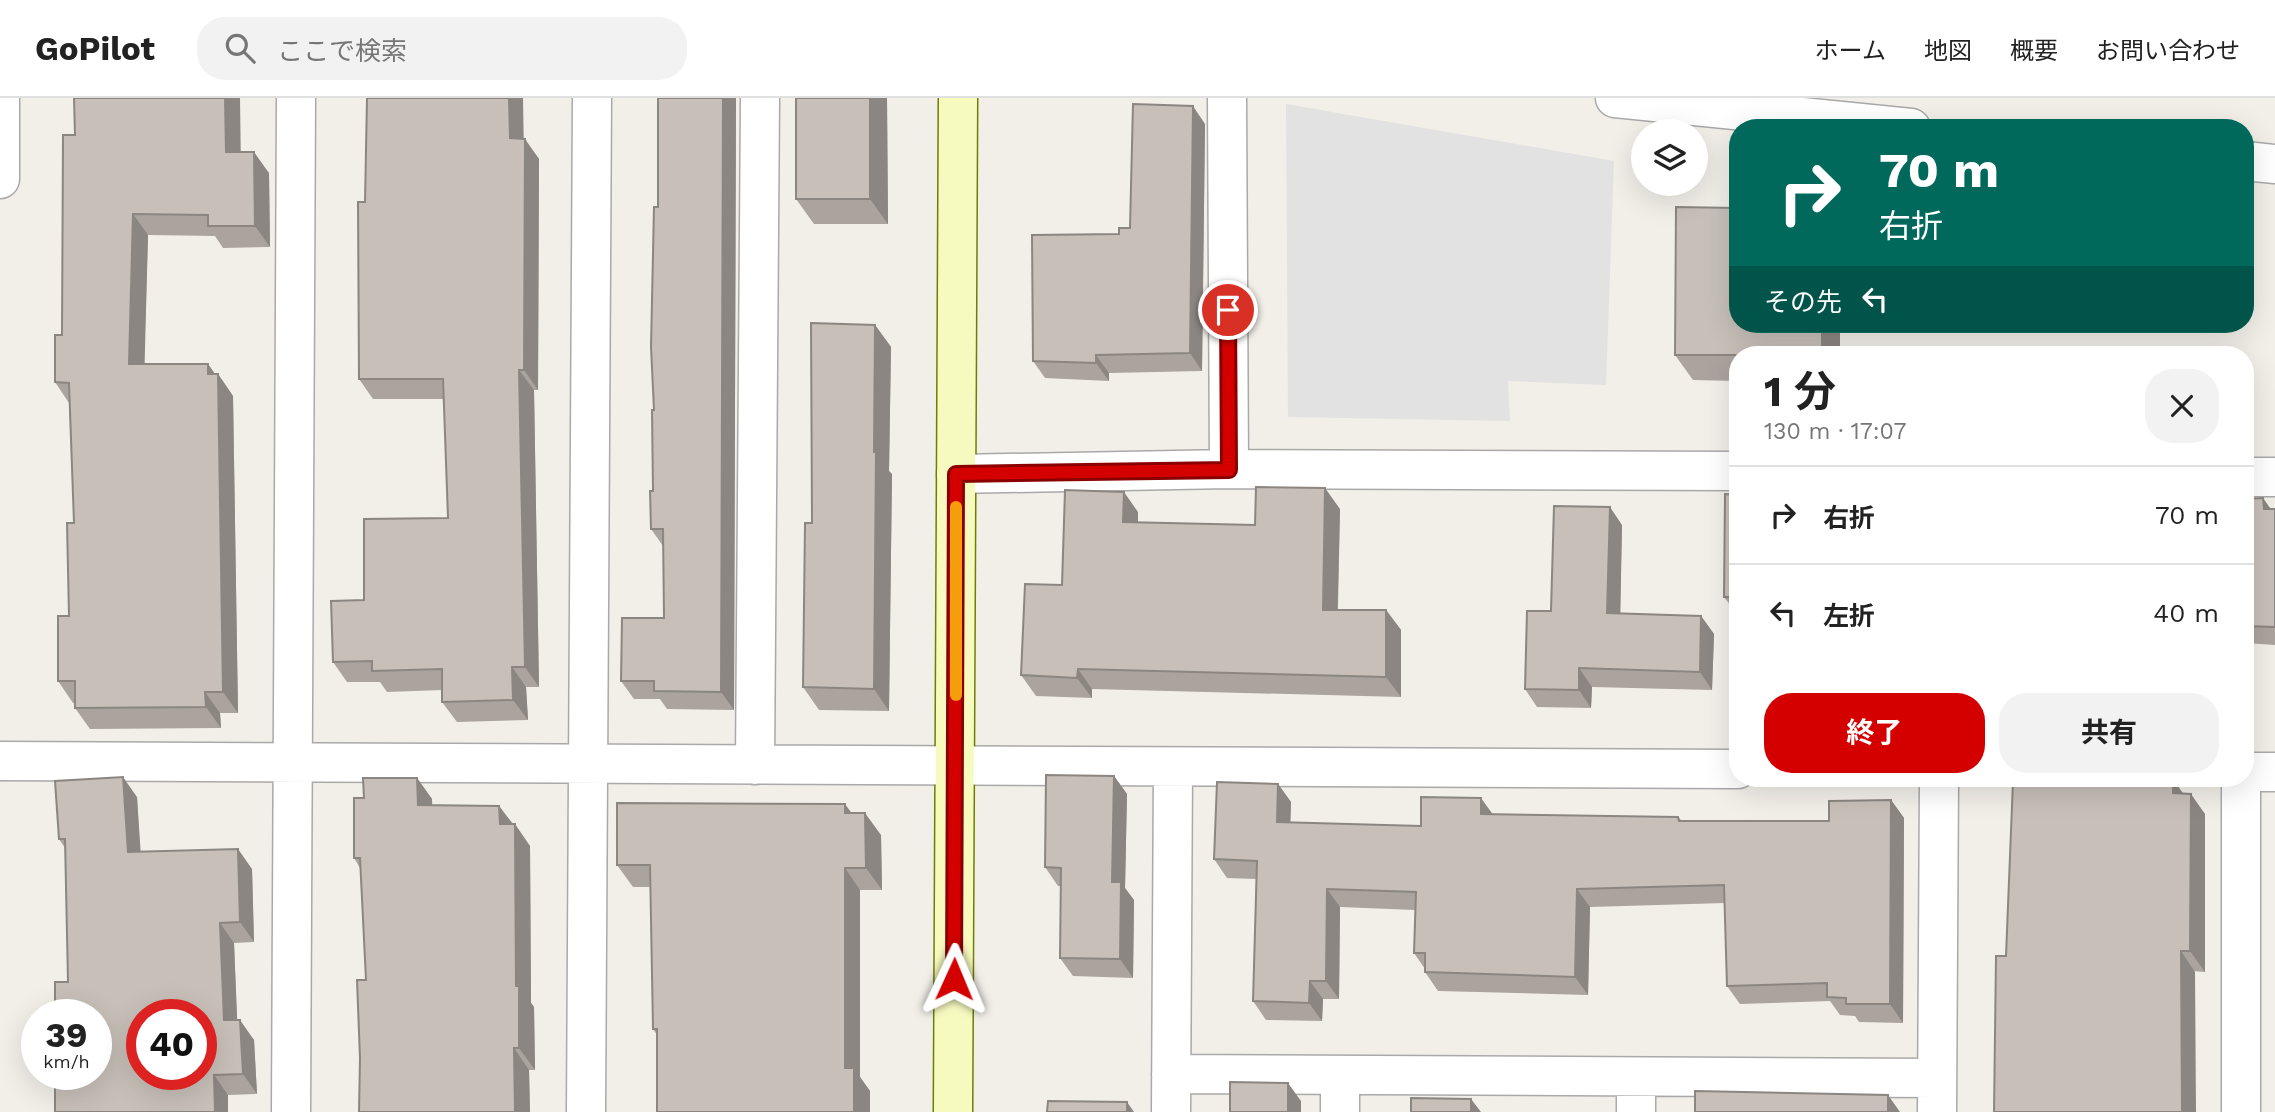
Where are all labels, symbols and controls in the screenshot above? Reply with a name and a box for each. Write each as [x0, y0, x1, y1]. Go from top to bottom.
search box [197, 17, 687, 80]
text: GoPilot [35, 29, 155, 68]
icon: search [221, 29, 259, 67]
text: ここで検索 [277, 36, 407, 66]
text: ホーム [1815, 37, 1886, 65]
text: 地図 [1924, 37, 1972, 65]
text: 概要 [2010, 37, 2058, 65]
text: お問い合わせ [2096, 37, 2240, 65]
map controls [1631, 119, 1708, 196]
button: layers [1631, 119, 1708, 196]
text: 70 m [1879, 141, 1999, 199]
icon: right [1764, 147, 1855, 238]
text: 右折 [1879, 207, 1943, 245]
pin [1198, 280, 1258, 340]
icon: left [1856, 280, 1894, 318]
text: その先 [1764, 287, 1842, 317]
icon: arrive [1209, 291, 1247, 329]
text: 1 分 [1764, 367, 1836, 416]
button: close [2145, 369, 2219, 443]
text: 130 m · 17:07 [1764, 418, 1906, 445]
icon: right [1764, 496, 1802, 534]
text: 70 m [2155, 500, 2219, 530]
text: 右折 [1823, 503, 1875, 533]
icon: left [1764, 594, 1802, 632]
text: 40 m [2153, 598, 2219, 628]
text: 左折 [1823, 601, 1875, 631]
button: 終了 [1764, 693, 1985, 773]
button: 共有 [1999, 693, 2219, 773]
position arrow [917, 942, 991, 1016]
speed limit sign: 40 [126, 999, 217, 1090]
text: 39 [45, 1014, 88, 1056]
text: km/h [43, 1051, 90, 1072]

